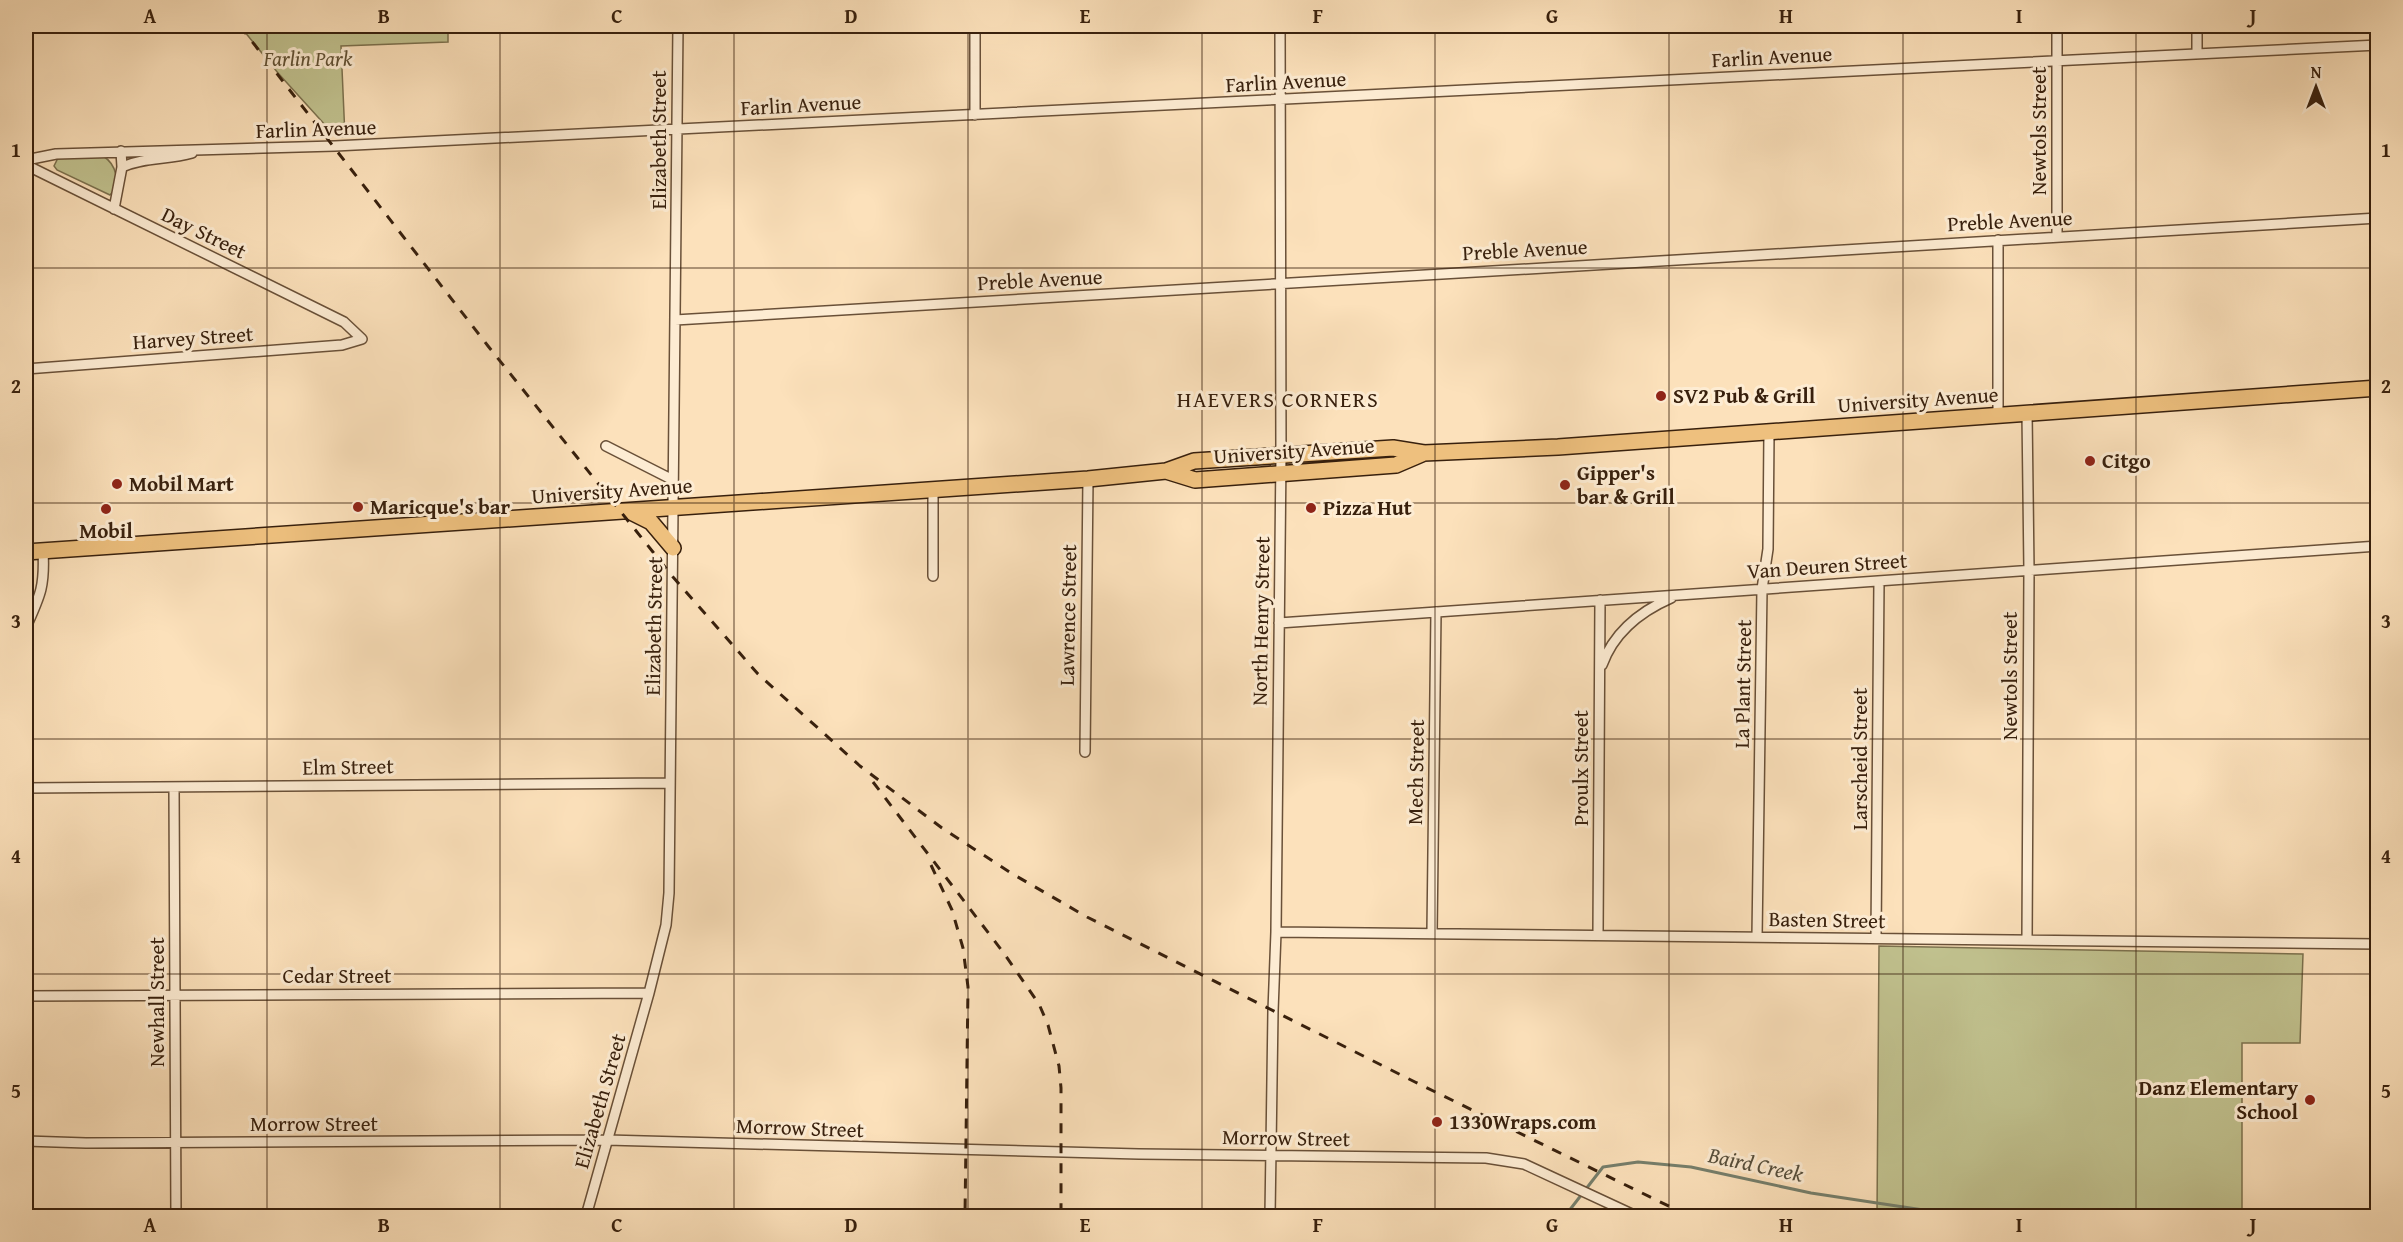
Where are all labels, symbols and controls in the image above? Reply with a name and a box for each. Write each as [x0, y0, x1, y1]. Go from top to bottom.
text: A [144, 1, 157, 30]
text: B [378, 1, 390, 30]
text: C [611, 1, 623, 30]
text: D [844, 1, 858, 30]
text: E [1080, 1, 1091, 30]
text: F [1313, 1, 1323, 30]
text: G [1546, 1, 1558, 30]
text: H [1779, 1, 1793, 30]
text: I [2016, 1, 2022, 30]
text: J [2247, 1, 2257, 30]
street label: Farlin Avenue [1711, 38, 1833, 75]
park label: Farlin Park [263, 43, 353, 74]
north arrow [2286, 57, 2346, 117]
text: N [2311, 60, 2322, 84]
street label: Farlin Avenue [1225, 63, 1347, 100]
street label: Newtols Street [2023, 66, 2054, 195]
street label: Elizabeth Street [643, 70, 674, 210]
street label: Farlin Avenue [740, 86, 862, 123]
street label: Farlin Avenue [255, 111, 377, 146]
text: 1 [11, 135, 21, 164]
text: 1 [2381, 135, 2391, 164]
street label: Day Street [157, 199, 252, 267]
street label: Preble Avenue [1947, 202, 2073, 239]
street label: Preble Avenue [1462, 231, 1588, 268]
street label: Preble Avenue [977, 261, 1103, 298]
street label: Harvey Street [132, 318, 255, 357]
text: 2 [11, 371, 21, 400]
text: 2 [2381, 371, 2391, 400]
street label: University Avenue [1836, 378, 2000, 421]
place label: SV2 Pub & Grill [1673, 380, 1816, 411]
district label: HAEVERS CORNERS [1177, 383, 1379, 415]
marker: SV2 Pub & Grill [1654, 389, 1668, 403]
street label: University Avenue [1212, 429, 1376, 472]
place label: Citgo [2102, 445, 2151, 476]
marker: Citgo [2083, 454, 2097, 468]
place label: Gipper's bar & Grill [1577, 457, 1675, 512]
place label: Mobil Mart [129, 468, 234, 499]
street label: University Avenue [530, 469, 694, 512]
marker: Mobil Mart [110, 477, 124, 491]
marker: Gipper's bar & Grill [1558, 478, 1572, 492]
place label: Maricque's bar [370, 491, 511, 522]
place label: Pizza Hut [1323, 492, 1412, 523]
marker: Maricque's bar [351, 500, 365, 514]
marker: Pizza Hut [1304, 501, 1318, 515]
marker: Mobil [99, 502, 113, 516]
place label: Mobil [79, 515, 133, 546]
street label: North Henry Street [1244, 535, 1277, 706]
street label: Lawrence Street [1051, 543, 1084, 686]
street label: Van Deuren Street [1746, 544, 1909, 587]
street label: Elizabeth Street [637, 556, 670, 696]
text: 3 [11, 606, 21, 635]
text: 3 [2381, 606, 2391, 635]
street label: Newtols Street [1994, 611, 2025, 740]
street label: La Plant Street [1726, 619, 1759, 749]
street label: Larscheid Street [1844, 687, 1875, 830]
street label: Proulx Street [1565, 709, 1596, 826]
street label: Mech Street [1399, 718, 1432, 825]
street label: Elm Street [302, 750, 395, 783]
text: 4 [11, 841, 21, 870]
text: 4 [2381, 841, 2391, 870]
street label: Basten Street [1768, 903, 1886, 936]
street label: Newhall Street [141, 937, 172, 1067]
street label: Cedar Street [283, 960, 392, 991]
street label: Elizabeth Street [565, 1029, 634, 1172]
place label: Danz Elementary School [2139, 1072, 2298, 1127]
text: 5 [11, 1076, 21, 1105]
text: 5 [2381, 1076, 2391, 1105]
marker: Danz Elementary School [2303, 1093, 2317, 1107]
place label: 1330Wraps.com [1449, 1106, 1596, 1137]
street label: Morrow Street [250, 1108, 379, 1139]
street label: Morrow Street [736, 1110, 865, 1145]
marker: 1330Wraps.com [1430, 1115, 1444, 1129]
street label: Morrow Street [1222, 1121, 1351, 1154]
water label: Baird Creek [1705, 1138, 1807, 1190]
text: A [144, 1210, 157, 1239]
text: B [378, 1210, 390, 1239]
text: C [611, 1210, 623, 1239]
text: D [844, 1210, 858, 1239]
text: E [1080, 1210, 1091, 1239]
text: F [1313, 1210, 1323, 1239]
text: G [1546, 1210, 1558, 1239]
text: H [1779, 1210, 1793, 1239]
text: I [2016, 1210, 2022, 1239]
text: J [2247, 1210, 2257, 1239]

